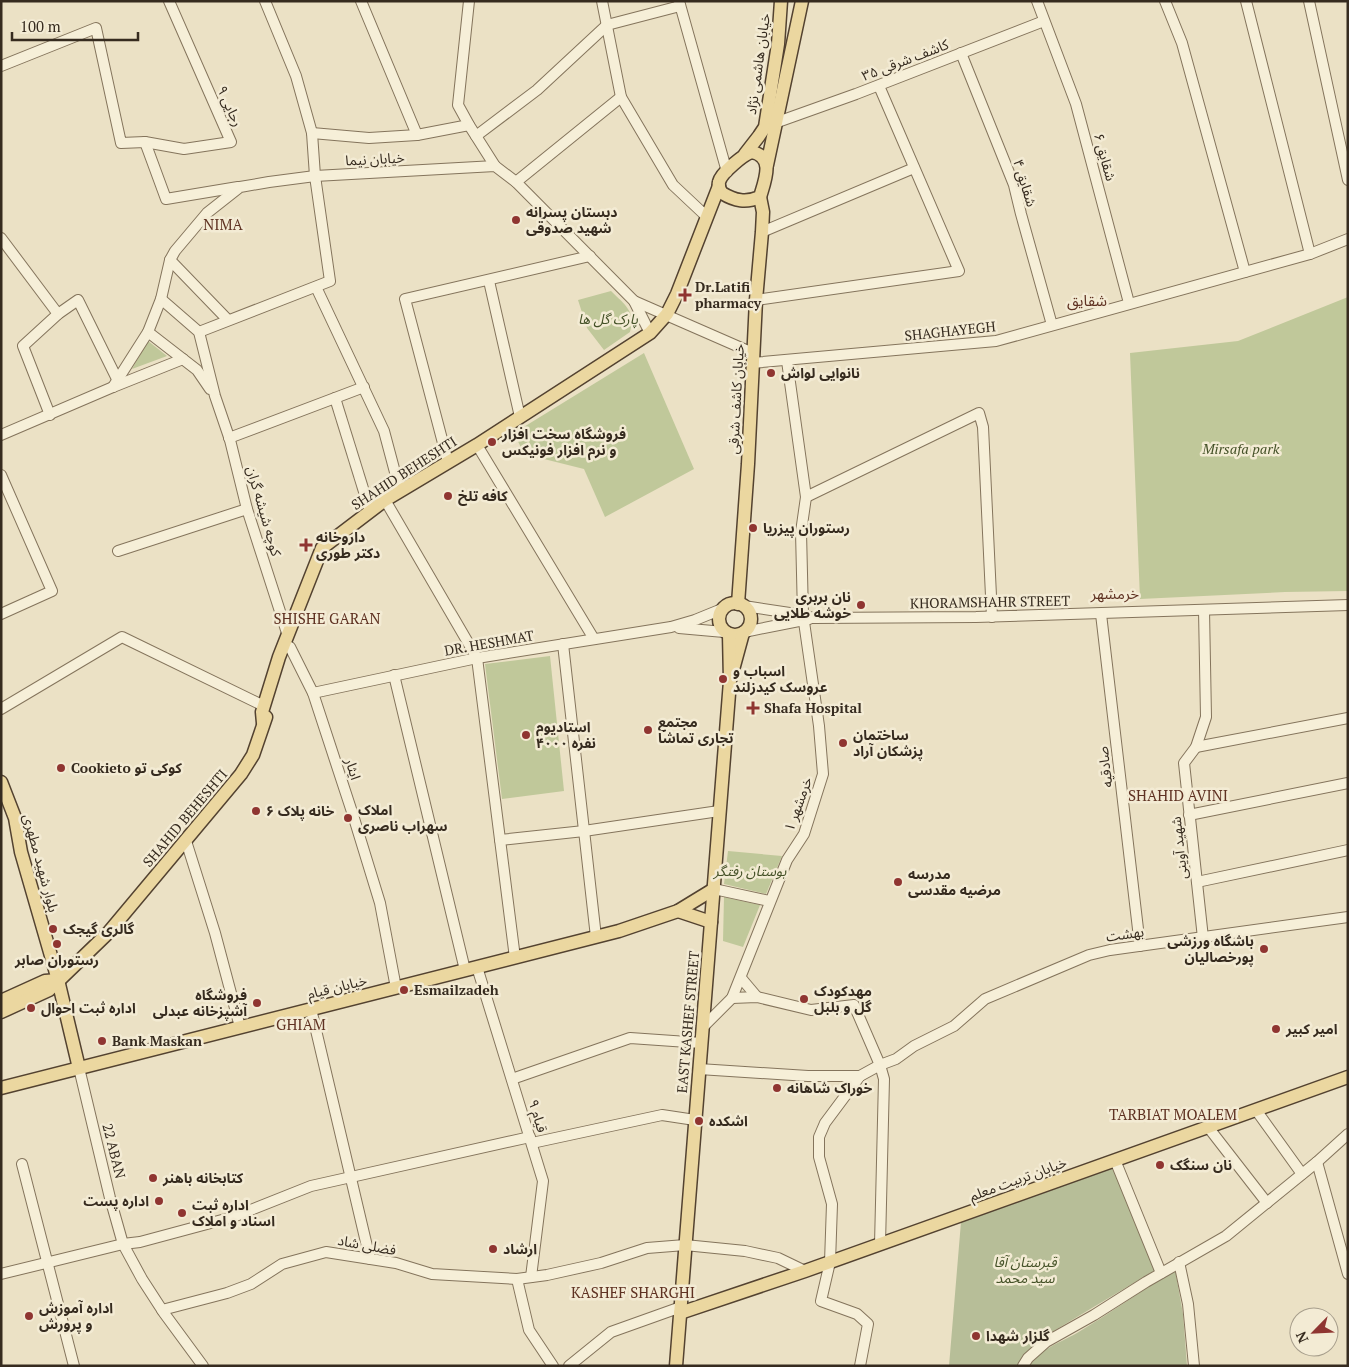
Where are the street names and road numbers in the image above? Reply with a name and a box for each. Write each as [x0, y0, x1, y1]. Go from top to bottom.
street label: خیابان هاشمی نژاد [741, 12, 774, 116]
street label: کاشف شرقی ۳۵ [859, 34, 951, 85]
street label: رجایی ۹ [213, 82, 248, 129]
street label: شقایق ۶ [1089, 131, 1121, 183]
street label: خیابان نیما [345, 147, 405, 170]
street label: شقایق ۴ [1008, 157, 1042, 209]
street label: SHAGHAYEGH [903, 316, 996, 345]
street label: خیابان کاشف شرقی [723, 343, 748, 455]
street label: SHAHID BEHESHTI [347, 431, 460, 514]
street label: کوچه شیشه گران [242, 464, 286, 559]
street label: KHORAMSHAHR STREET [910, 591, 1070, 612]
street label: DR. HESHMAT [443, 625, 536, 660]
street label: صادقیه [1092, 745, 1116, 789]
street label: ایثار [341, 755, 366, 782]
street label: SHAHID BEHESHTI [138, 765, 231, 871]
street label: خرمشهر ۱ [779, 774, 816, 834]
street label: بلوار شهید مطهری [19, 812, 64, 914]
street label: شهید آوینی [1166, 816, 1191, 880]
street label: بهشت [1105, 921, 1145, 946]
street label: EAST KASHEF STREET [672, 950, 703, 1094]
street label: خیابان قیام [305, 970, 369, 1005]
street label: قیام ۹ [523, 1097, 552, 1135]
street label: 22 ABAN [98, 1121, 130, 1180]
street label: خیابان تربیت معلم [967, 1152, 1070, 1207]
street label: فضلی شاد [336, 1230, 398, 1259]

